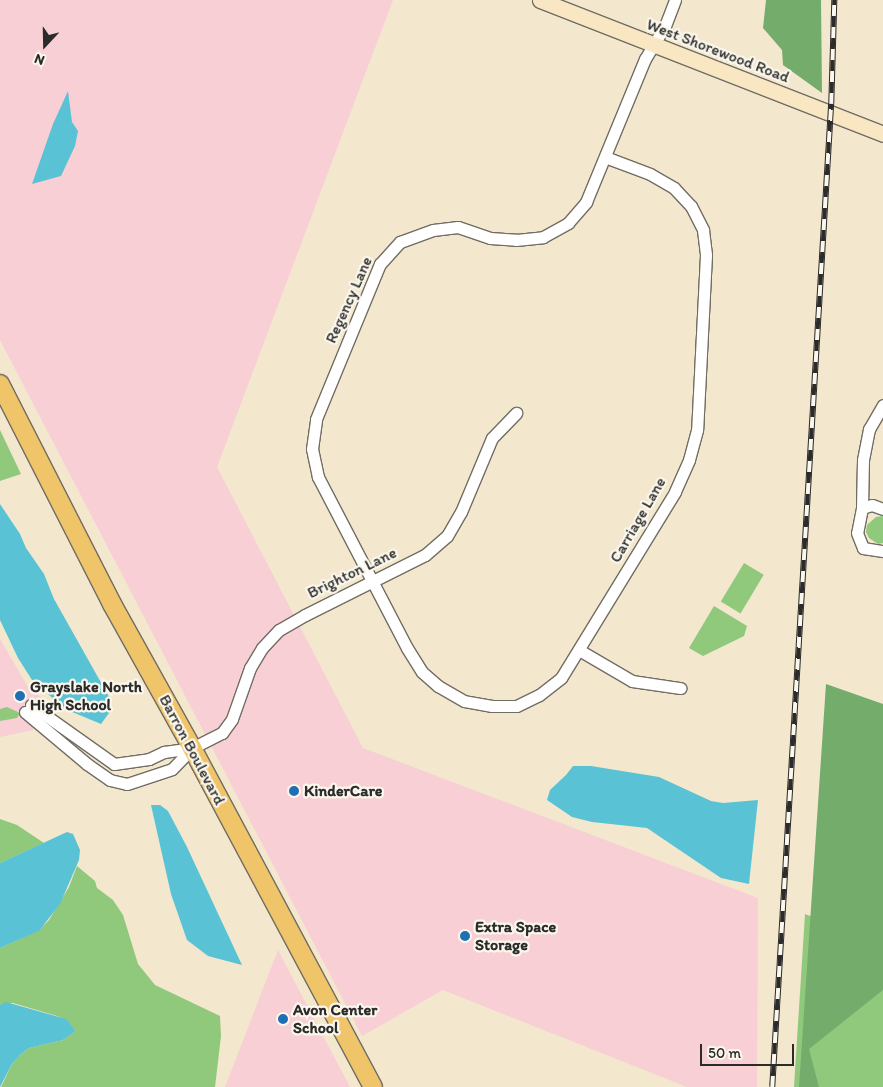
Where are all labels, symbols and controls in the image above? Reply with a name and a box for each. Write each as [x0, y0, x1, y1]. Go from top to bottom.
street label: West Shorewood Road [644, 15, 792, 87]
north arrow [20, 20, 70, 70]
text: N [32, 50, 47, 69]
street label: Regency Lane [321, 254, 377, 346]
street label: Carriage Lane [606, 474, 670, 566]
street label: Brighton Lane [304, 543, 400, 603]
place label: Grayslake North High School [30, 677, 142, 715]
marker: Grayslake North High School [14, 690, 26, 702]
street label: Barron Boulevard [155, 692, 229, 808]
place label: KinderCare [304, 781, 382, 801]
marker: KinderCare [288, 785, 300, 797]
place label: Extra Space Storage [475, 917, 556, 955]
marker: Extra Space Storage [459, 930, 471, 942]
place label: Avon Center School [293, 1000, 377, 1038]
marker: Avon Center School [277, 1013, 289, 1025]
scale bar [703, 1034, 797, 1066]
text: 50 m [708, 1044, 741, 1062]

